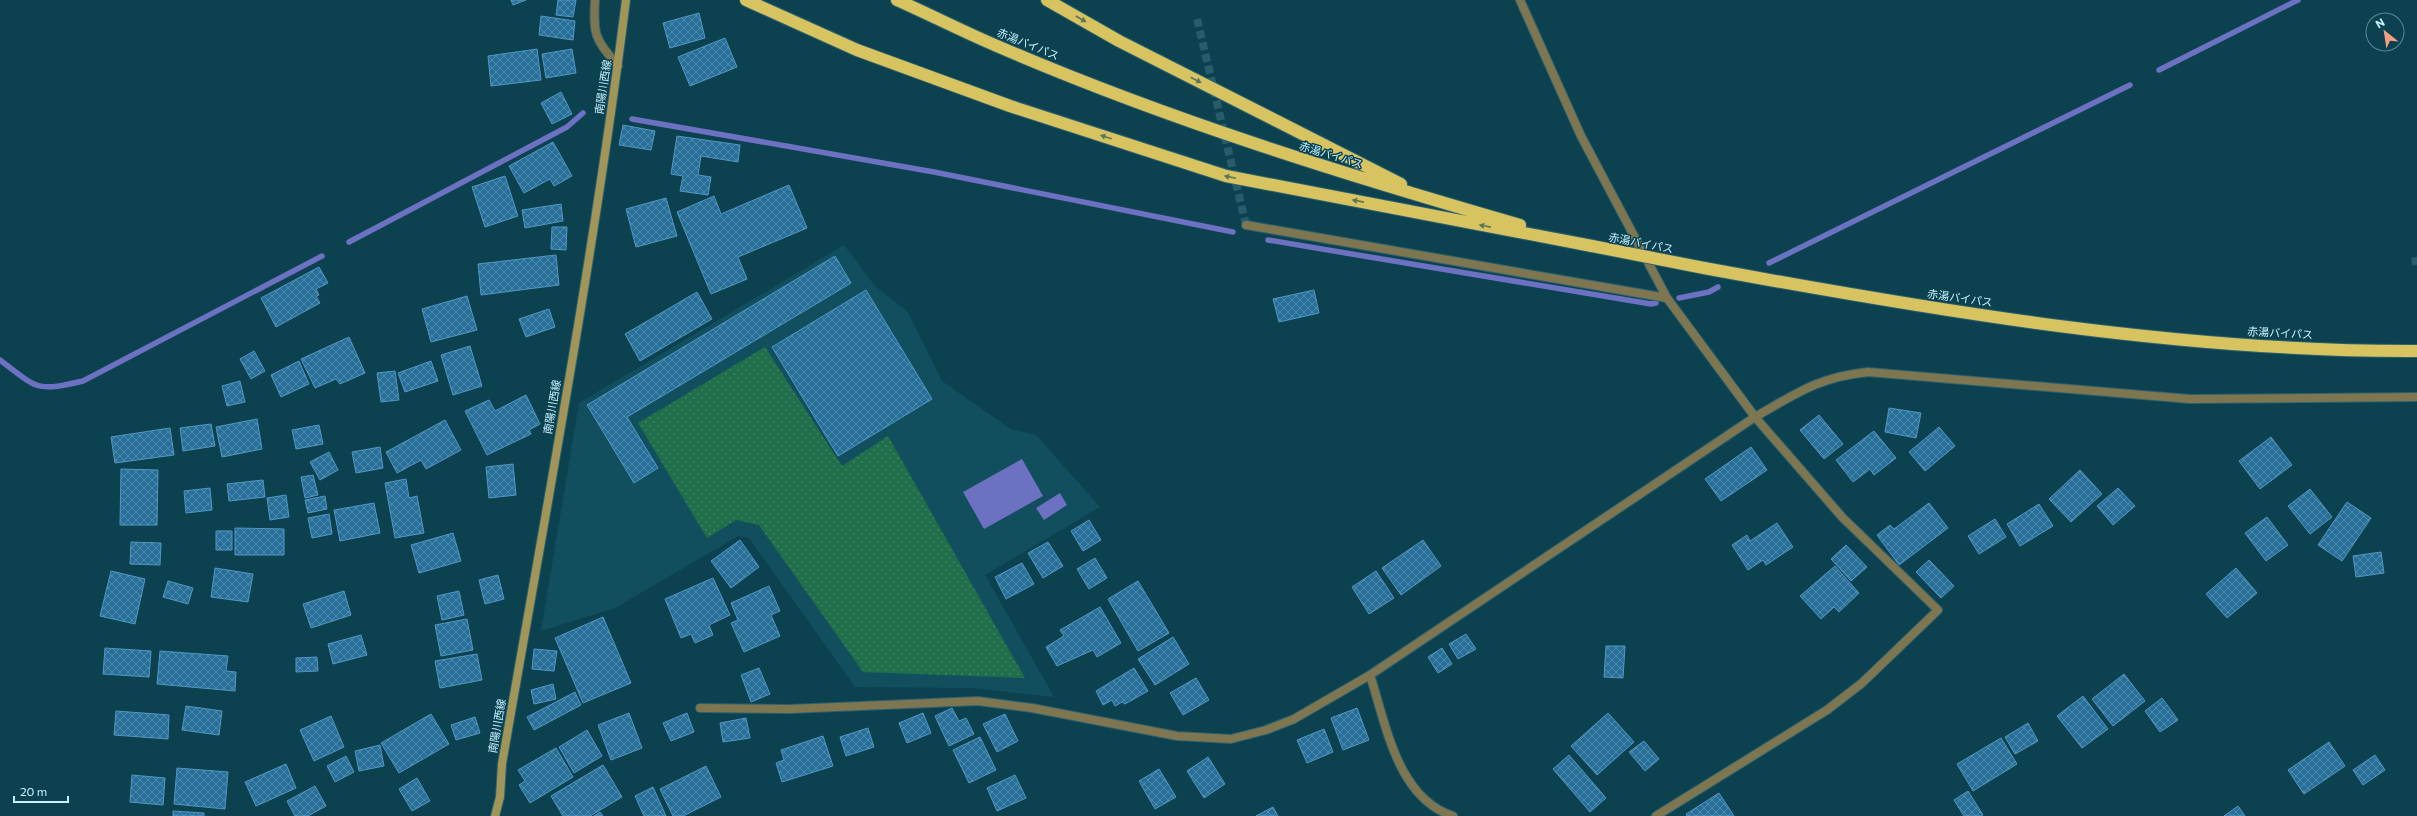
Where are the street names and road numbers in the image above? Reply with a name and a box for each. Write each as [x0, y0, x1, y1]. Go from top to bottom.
street label: 赤湯バイパス [995, 25, 1061, 62]
street label: 南陽川西線 [592, 59, 613, 115]
street label: 赤湯バイパス [1298, 139, 1365, 170]
street label: 赤湯バイパス [1608, 230, 1675, 255]
street label: 赤湯バイパス [1927, 286, 1994, 309]
street label: 赤湯バイパス [2247, 324, 2313, 341]
street label: 南陽川西線 [540, 379, 563, 435]
street label: 南陽川西線 [485, 698, 508, 754]

